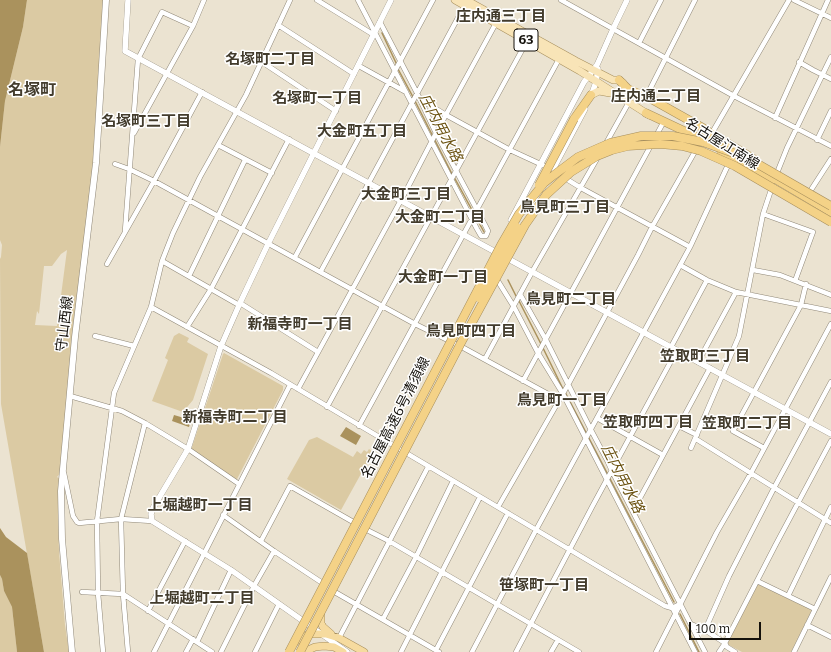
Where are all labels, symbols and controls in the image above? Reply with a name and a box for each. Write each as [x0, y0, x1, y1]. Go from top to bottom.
district label: 庄内通三丁目 [456, 8, 546, 26]
road number: 63 [514, 29, 538, 51]
district label: 名塚町二丁目 [225, 51, 315, 69]
district label: 名塚町 [8, 81, 56, 101]
district label: 庄内通二丁目 [611, 88, 701, 106]
district label: 名塚町一丁目 [272, 90, 362, 108]
water label: 庄内用水路 [414, 91, 466, 165]
district label: 名塚町三丁目 [101, 113, 191, 131]
street label: 名古屋江南線 [682, 115, 762, 173]
district label: 大金町五丁目 [317, 123, 407, 141]
district label: 大金町三丁目 [361, 186, 451, 204]
district label: 鳥見町三丁目 [520, 199, 610, 217]
district label: 大金町二丁目 [395, 209, 485, 227]
district label: 大金町一丁目 [398, 269, 488, 287]
district label: 鳥見町二丁目 [526, 291, 616, 309]
street label: 守山西線 [53, 295, 77, 353]
district label: 新福寺町一丁目 [248, 316, 352, 334]
district label: 鳥見町四丁目 [426, 323, 516, 341]
district label: 笠取町三丁目 [660, 348, 750, 366]
street label: 名古屋高速6号清須線 [358, 354, 434, 482]
district label: 鳥見町一丁目 [517, 392, 607, 410]
district label: 新福寺町二丁目 [183, 409, 287, 427]
district label: 笠取町四丁目 [603, 414, 693, 432]
district label: 笠取町二丁目 [702, 415, 792, 433]
water label: 庄内用水路 [597, 442, 647, 516]
district label: 上堀越町一丁目 [148, 497, 252, 515]
district label: 笹塚町一丁目 [499, 577, 589, 595]
district label: 上堀越町二丁目 [150, 590, 254, 608]
scale bar [691, 614, 763, 640]
text: 100 m [696, 622, 730, 636]

